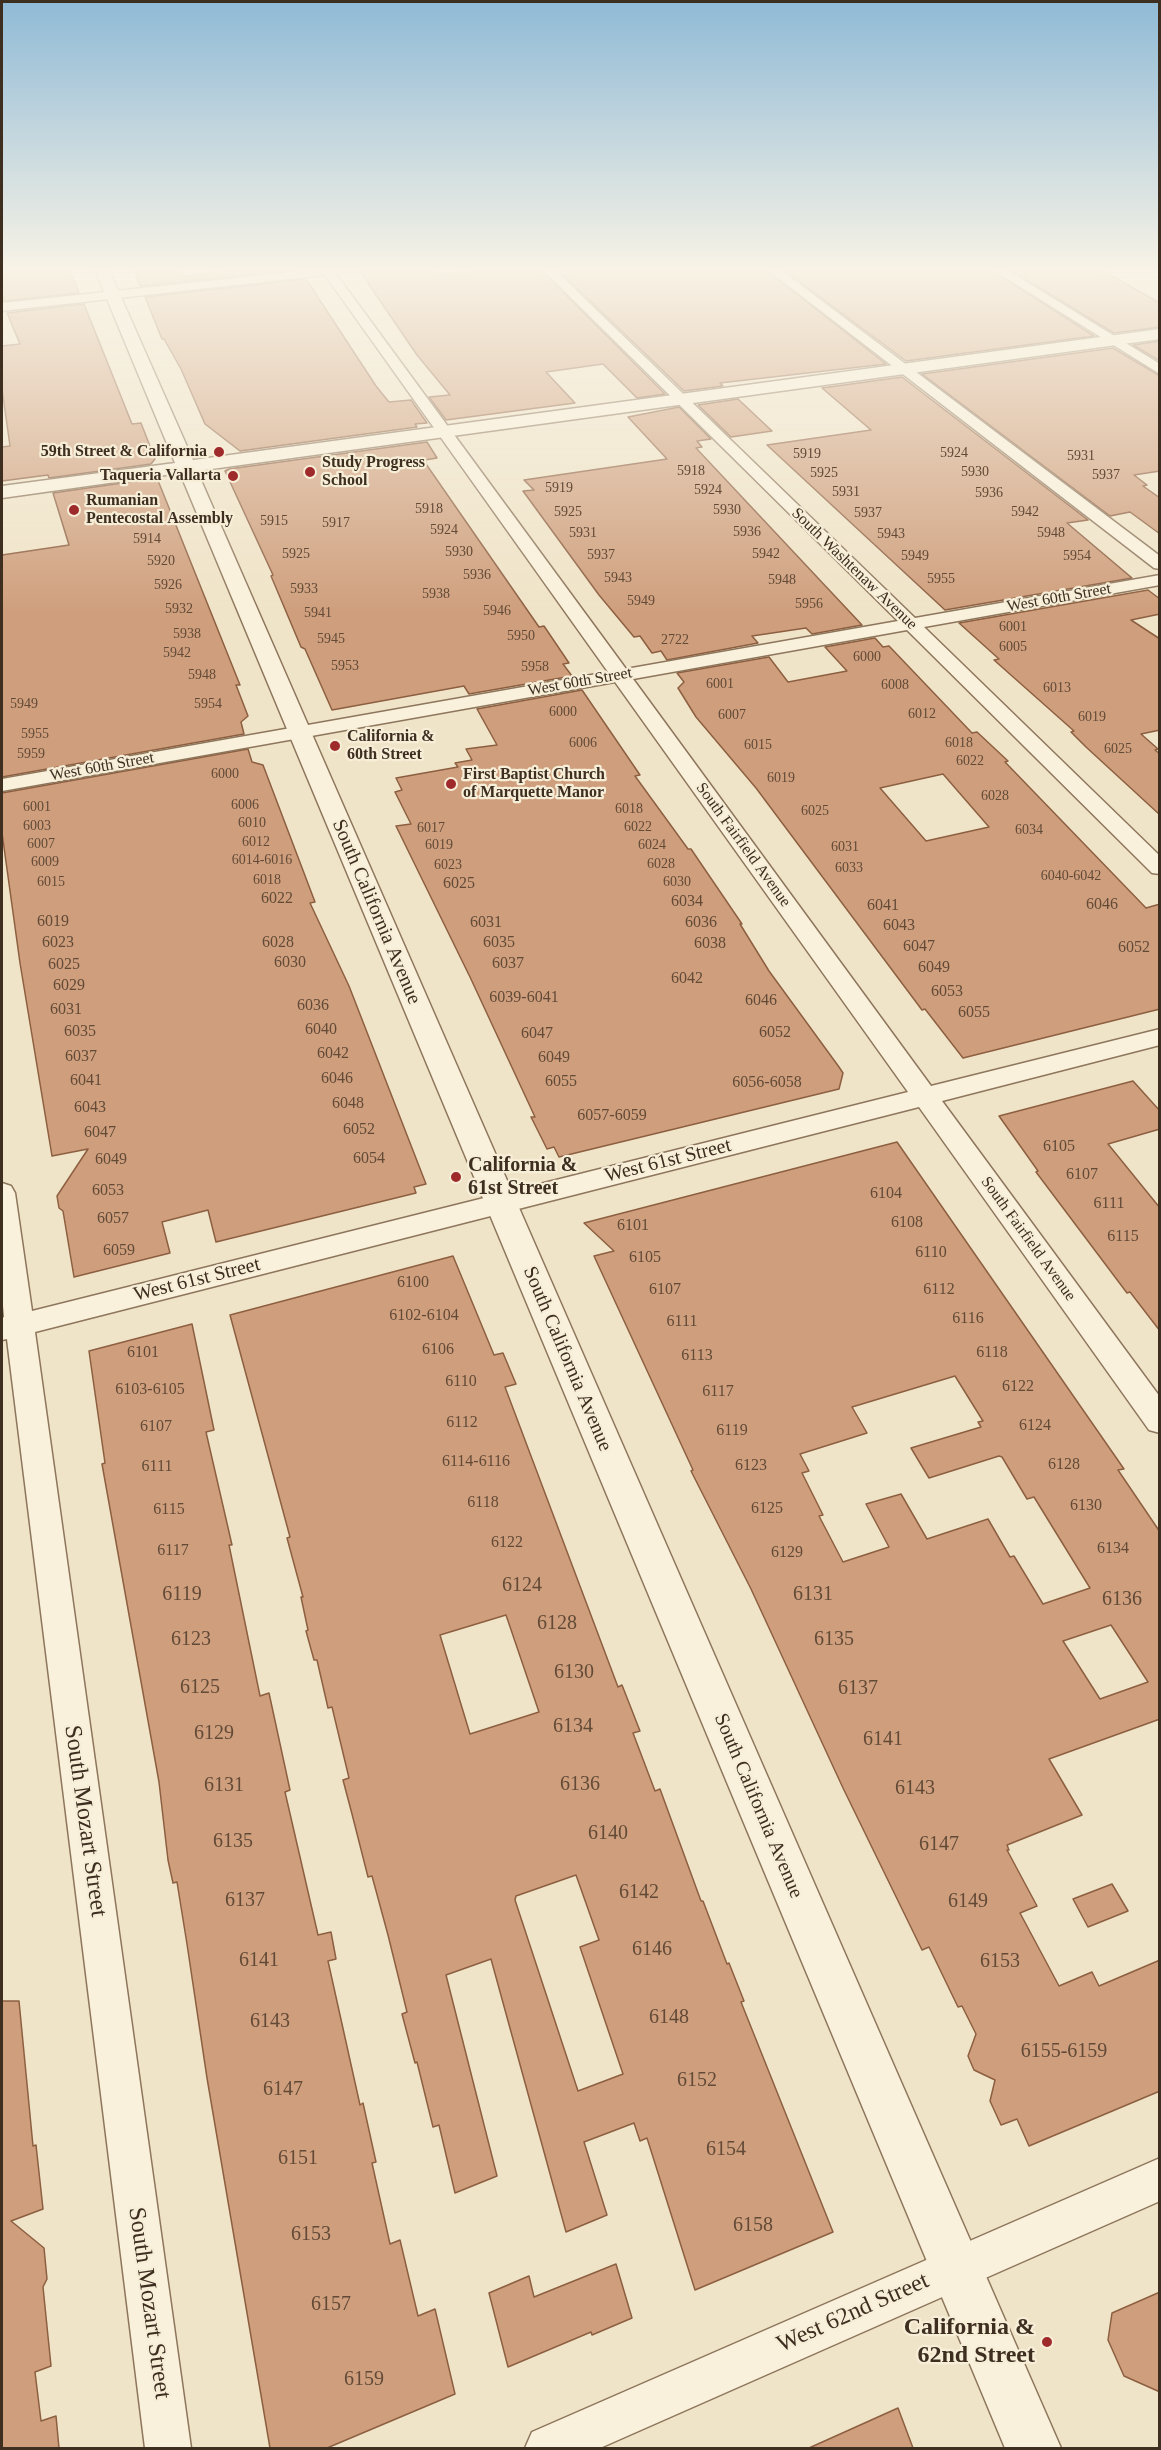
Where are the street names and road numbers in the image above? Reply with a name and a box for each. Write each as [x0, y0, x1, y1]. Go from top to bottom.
street label: South Washtenaw Avenue [787, 504, 921, 634]
street label: West 60th Street [1005, 579, 1113, 617]
street label: West 60th Street [526, 663, 634, 701]
street label: West 60th Street [48, 748, 156, 786]
street label: South Fairfield Avenue [691, 779, 795, 911]
street label: South California Avenue [326, 816, 426, 1008]
street label: West 61st Street [602, 1134, 734, 1188]
street label: South Fairfield Avenue [976, 1173, 1080, 1305]
street label: West 61st Street [131, 1253, 263, 1307]
street label: South California Avenue [517, 1263, 617, 1455]
street label: South California Avenue [708, 1710, 808, 1902]
street label: South Mozart Street [57, 1723, 113, 1919]
street label: South Mozart Street [121, 2205, 177, 2401]
street label: West 62nd Street [773, 2267, 933, 2359]

